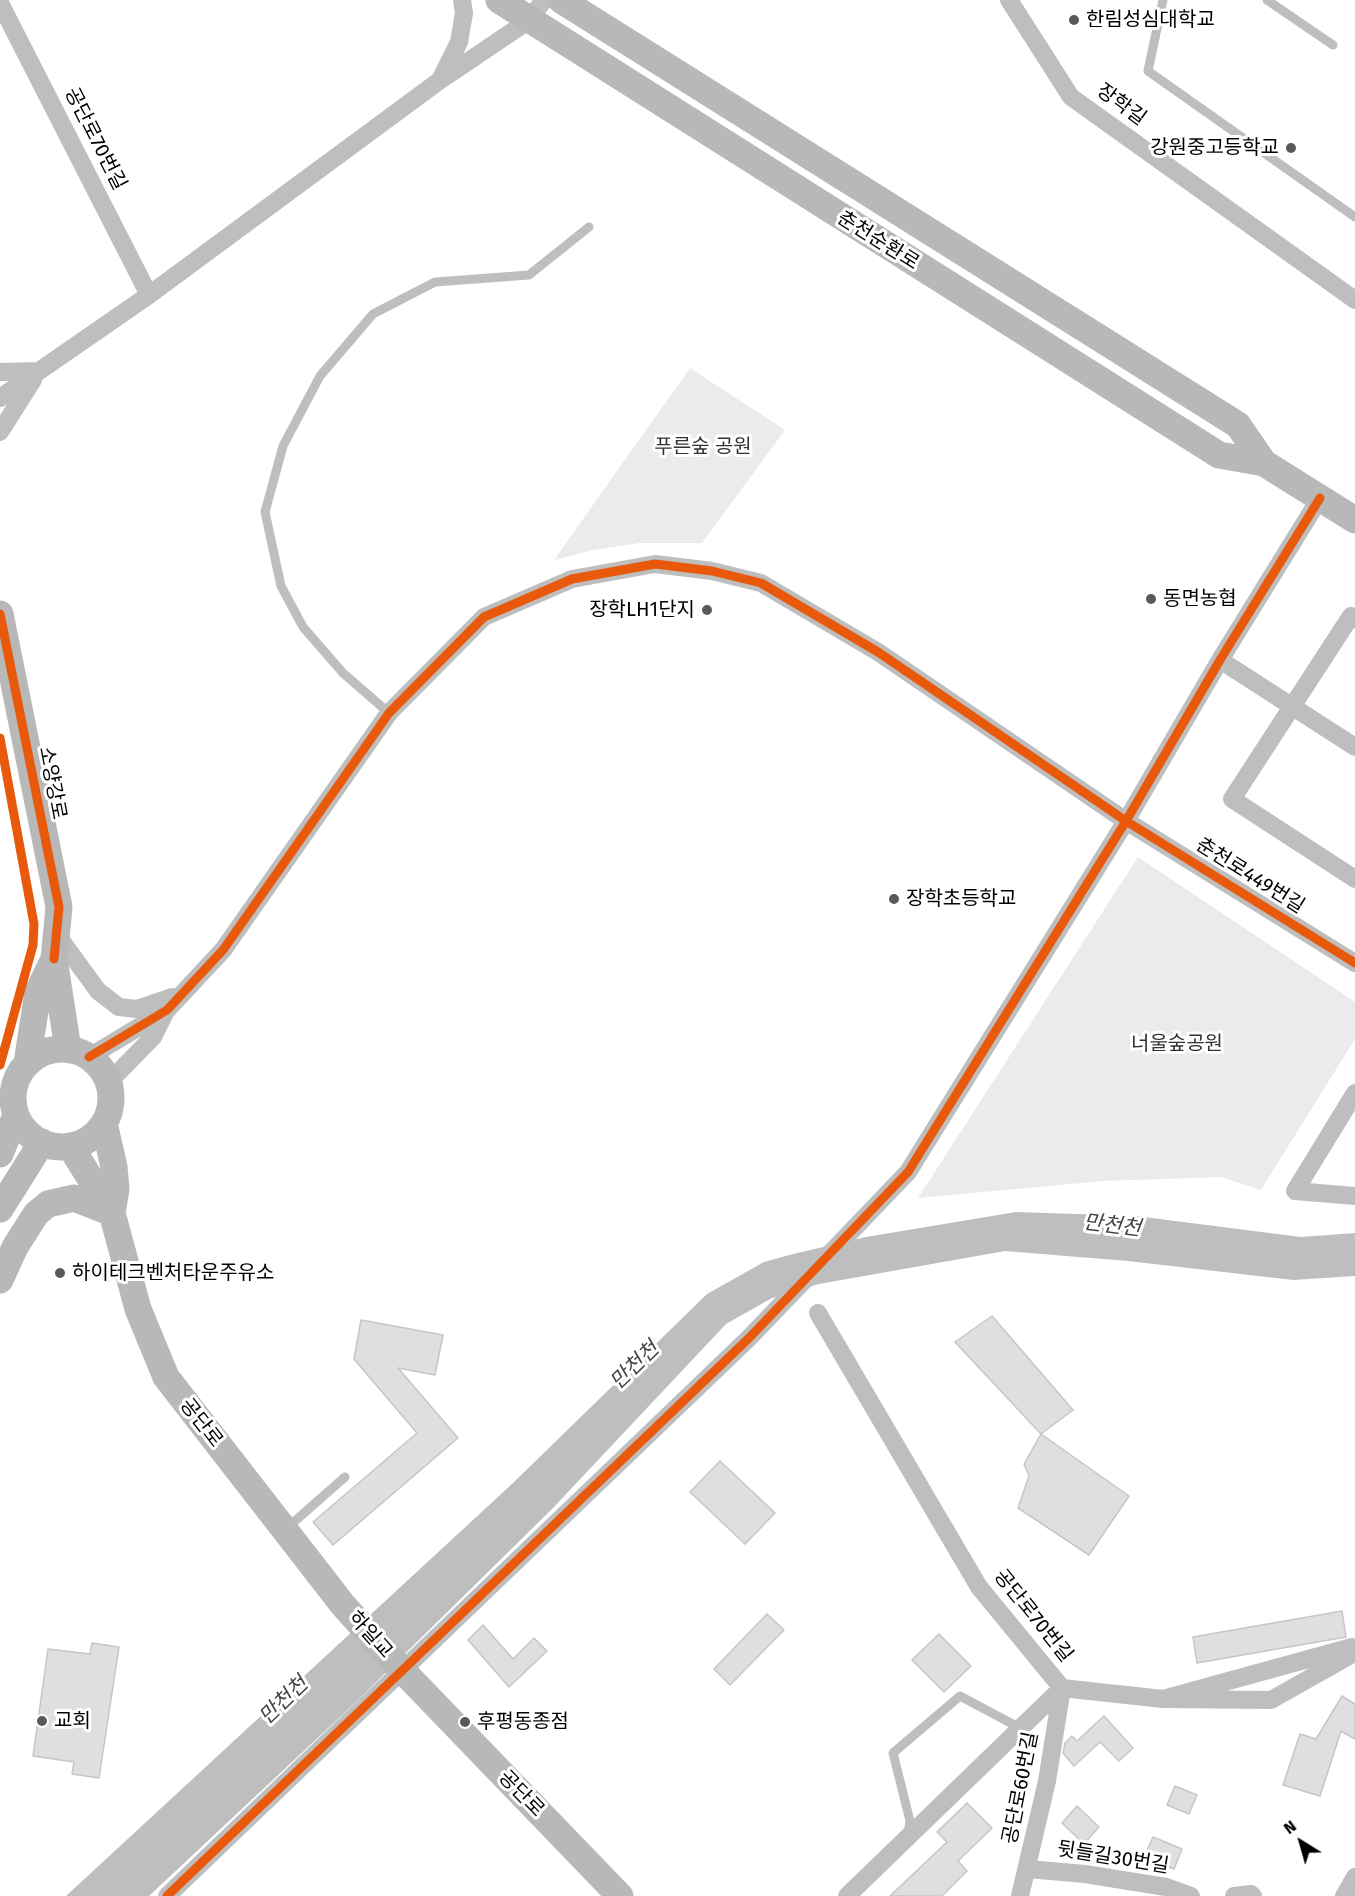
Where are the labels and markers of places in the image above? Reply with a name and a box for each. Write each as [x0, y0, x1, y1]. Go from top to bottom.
place label: 한림성심대학교 [1086, 8, 1215, 32]
marker: 한림성심대학교 [1067, 13, 1081, 27]
place label: 강원중고등학교 [1150, 136, 1279, 160]
marker: 강원중고등학교 [1284, 141, 1298, 155]
place label: 동면농협 [1163, 587, 1237, 611]
marker: 동면농협 [1144, 592, 1158, 606]
place label: 장학LH1단지 [589, 598, 695, 622]
marker: 장학LH1단지 [700, 603, 714, 617]
place label: 장학초등학교 [906, 887, 1016, 911]
marker: 장학초등학교 [887, 892, 901, 906]
place label: 하이테크벤처타운주유소 [72, 1261, 274, 1285]
marker: 하이테크벤처타운주유소 [53, 1266, 67, 1280]
place label: 교회 [54, 1709, 91, 1733]
place label: 후평동종점 [477, 1710, 569, 1734]
marker: 교회 [35, 1714, 49, 1728]
marker: 후평동종점 [458, 1715, 472, 1729]

